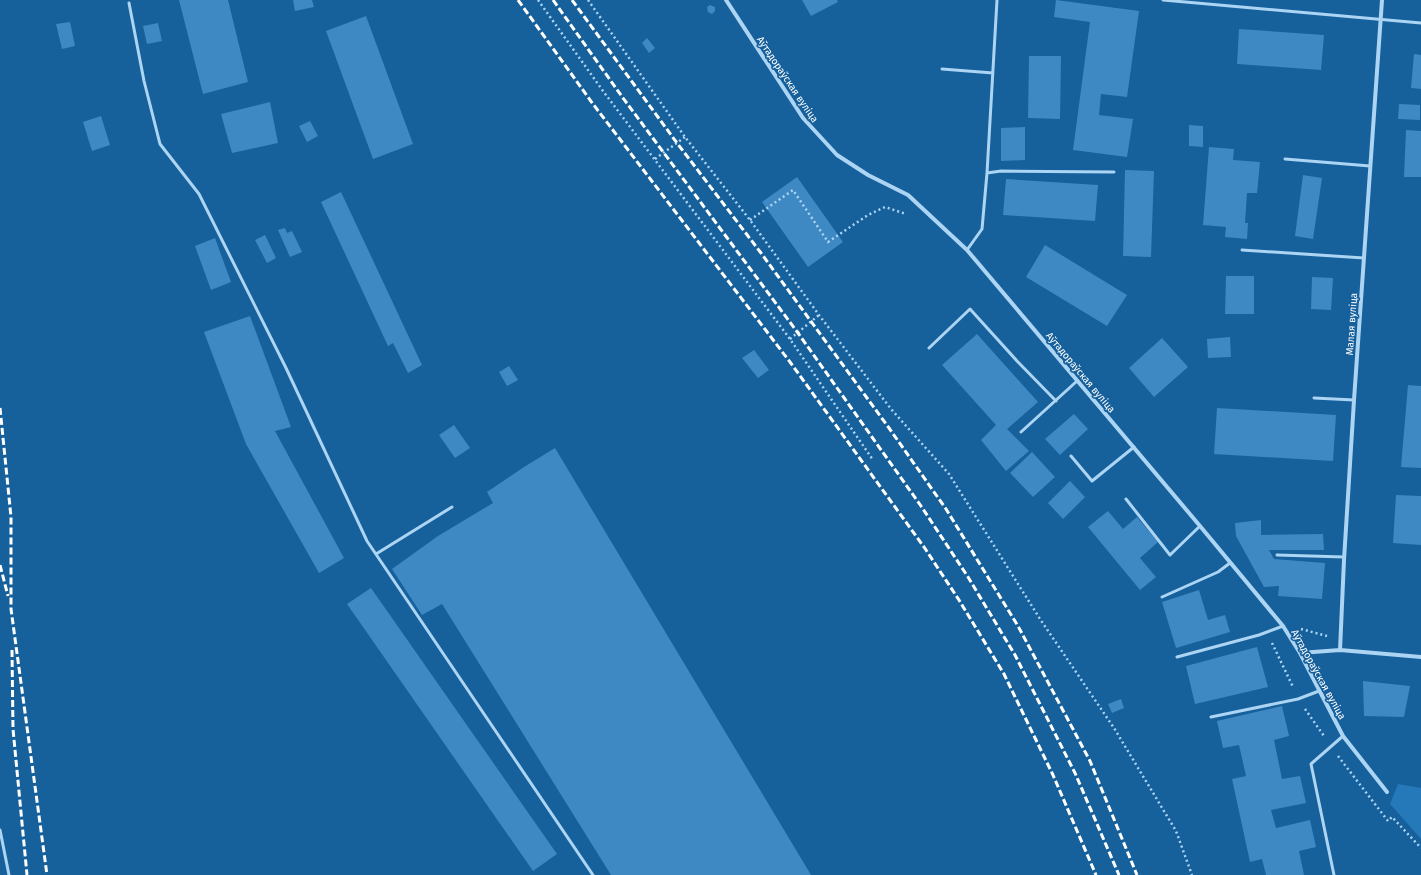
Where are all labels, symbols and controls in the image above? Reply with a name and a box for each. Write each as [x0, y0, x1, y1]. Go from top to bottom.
street label: Аўтадораўская вуліца [754, 34, 821, 125]
street label: Малая вуліца [1343, 292, 1360, 356]
street label: Аўтадораўская вуліца [1043, 329, 1118, 415]
street label: Аўтадораўская вуліца [1288, 627, 1349, 722]

